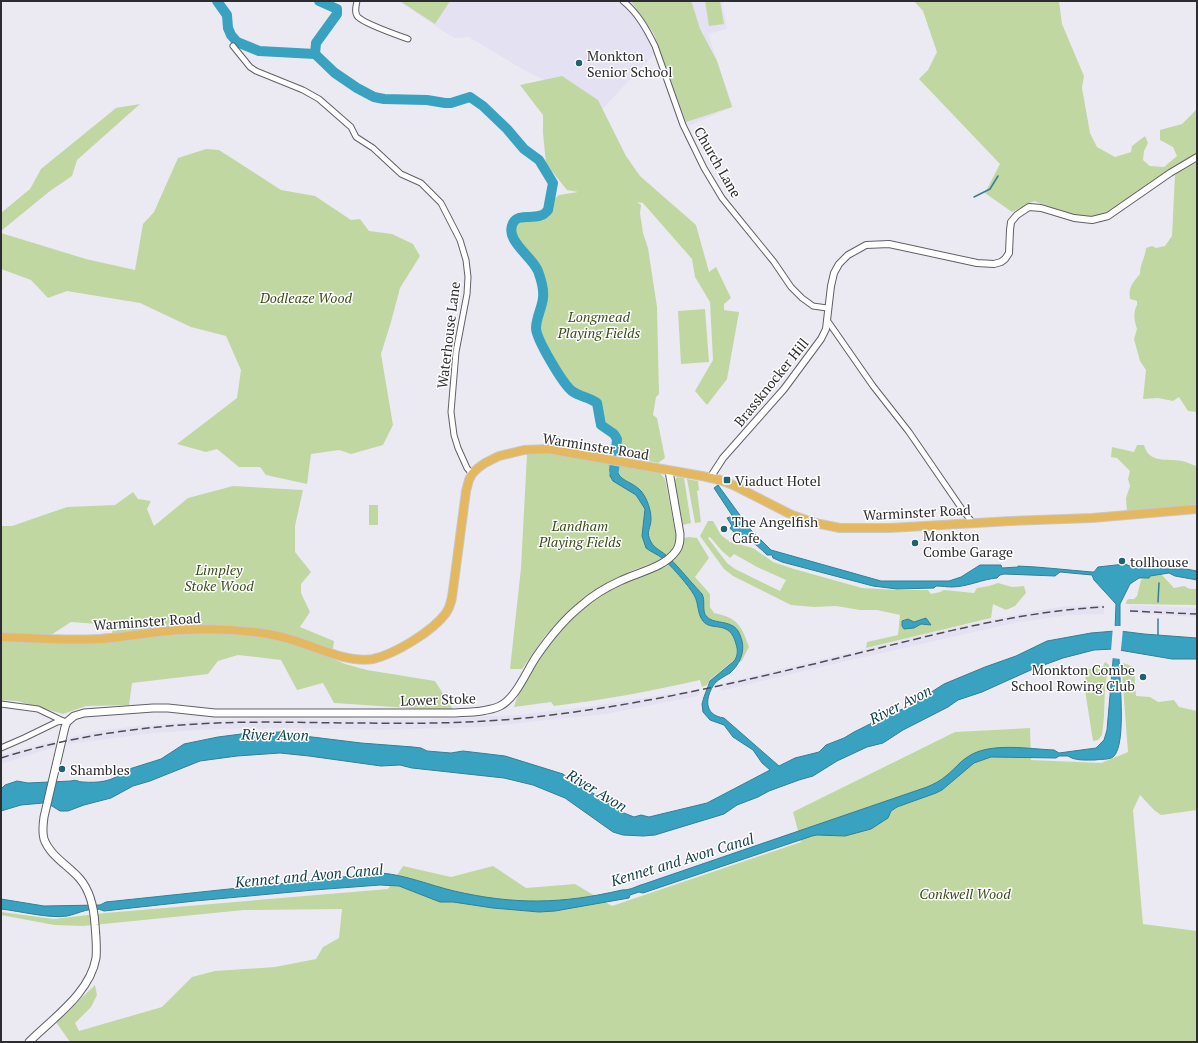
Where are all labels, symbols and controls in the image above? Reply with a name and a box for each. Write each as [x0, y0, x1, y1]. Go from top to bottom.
place label: Monkton Senior School [587, 46, 673, 81]
marker: Monkton Senior School [574, 58, 584, 68]
street label: Church Lane [690, 123, 746, 201]
street label: Waterhouse Lane [432, 281, 464, 389]
park label: Dodleaze Wood [259, 288, 353, 307]
park label: Longmead Playing Fields [557, 307, 641, 342]
street label: Brassknocker Hill [729, 334, 813, 430]
street label: Warminster Road [541, 428, 651, 464]
place label: Viaduct Hotel [735, 471, 821, 490]
marker: Viaduct Hotel [722, 475, 732, 485]
street label: Warminster Road [863, 500, 971, 524]
place label: The Angelfish Cafe [732, 512, 818, 547]
park label: Landham Playing Fields [538, 516, 622, 551]
marker: The Angelfish Cafe [719, 524, 729, 534]
place label: Monkton Combe Garage [923, 526, 1013, 561]
marker: Monkton Combe Garage [910, 538, 920, 548]
place label: tollhouse [1130, 552, 1188, 571]
marker: tollhouse [1117, 556, 1127, 566]
park label: Limpley Stoke Wood [184, 560, 254, 595]
street label: Warminster Road [93, 608, 202, 634]
place label: Monkton Combe School Rowing Club [1011, 660, 1135, 695]
marker: Monkton Combe School Rowing Club [1138, 672, 1148, 682]
water label: River Avon [864, 680, 935, 729]
street label: Lower Stoke [400, 688, 476, 710]
water label: River Avon [240, 723, 309, 745]
place label: Shambles [70, 760, 130, 779]
marker: Shambles [57, 764, 67, 774]
water label: River Avon [562, 764, 631, 816]
water label: Kennet and Avon Canal [607, 827, 757, 891]
water label: Kennet and Avon Canal [233, 858, 385, 892]
park label: Conkwell Wood [919, 884, 1011, 903]

